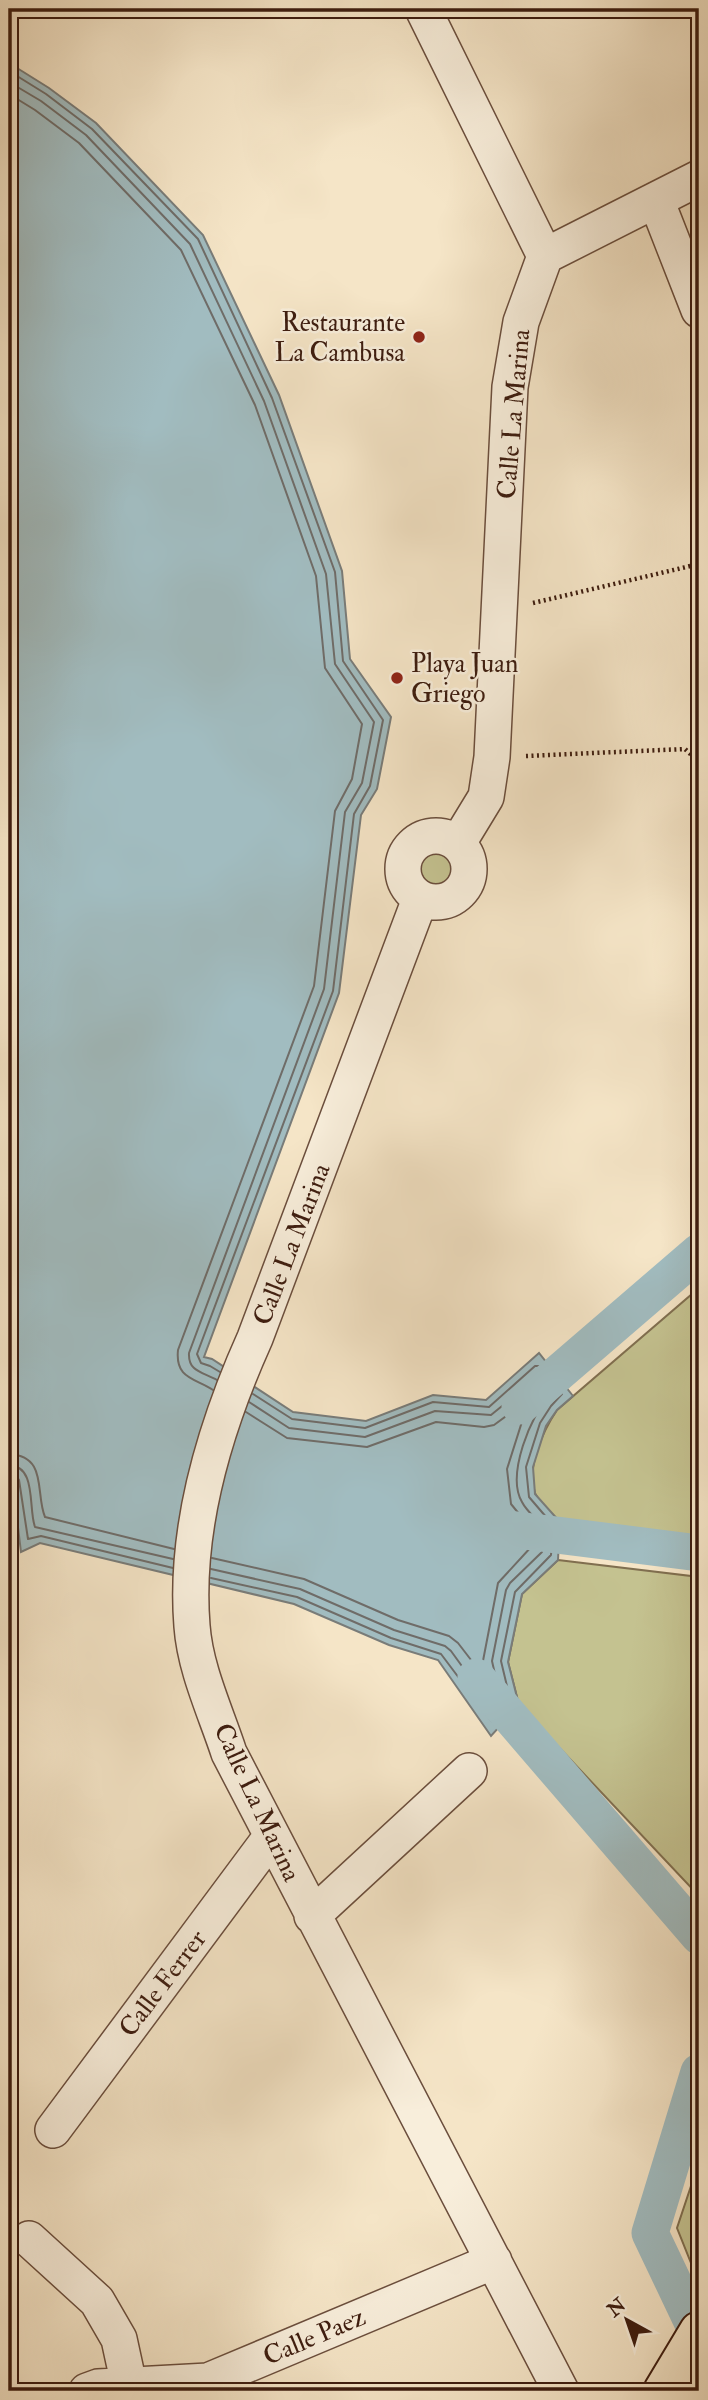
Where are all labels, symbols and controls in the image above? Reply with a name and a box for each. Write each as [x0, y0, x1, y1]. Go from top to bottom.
place label: Restaurante La Cambusa [275, 307, 405, 369]
street label: Calle La Marina [491, 327, 537, 500]
marker: Restaurante La Cambusa [411, 329, 427, 345]
place label: Playa Juan Griego [411, 648, 518, 710]
marker: Playa Juan Griego [389, 670, 405, 686]
street label: Calle La Marina [246, 1159, 338, 1330]
street label: Calle La Marina [207, 1718, 308, 1887]
street label: Calle Ferrer [112, 1924, 214, 2043]
north arrow [592, 2284, 662, 2354]
text: N [602, 2292, 632, 2323]
street label: Calle Paez [258, 2301, 371, 2373]

